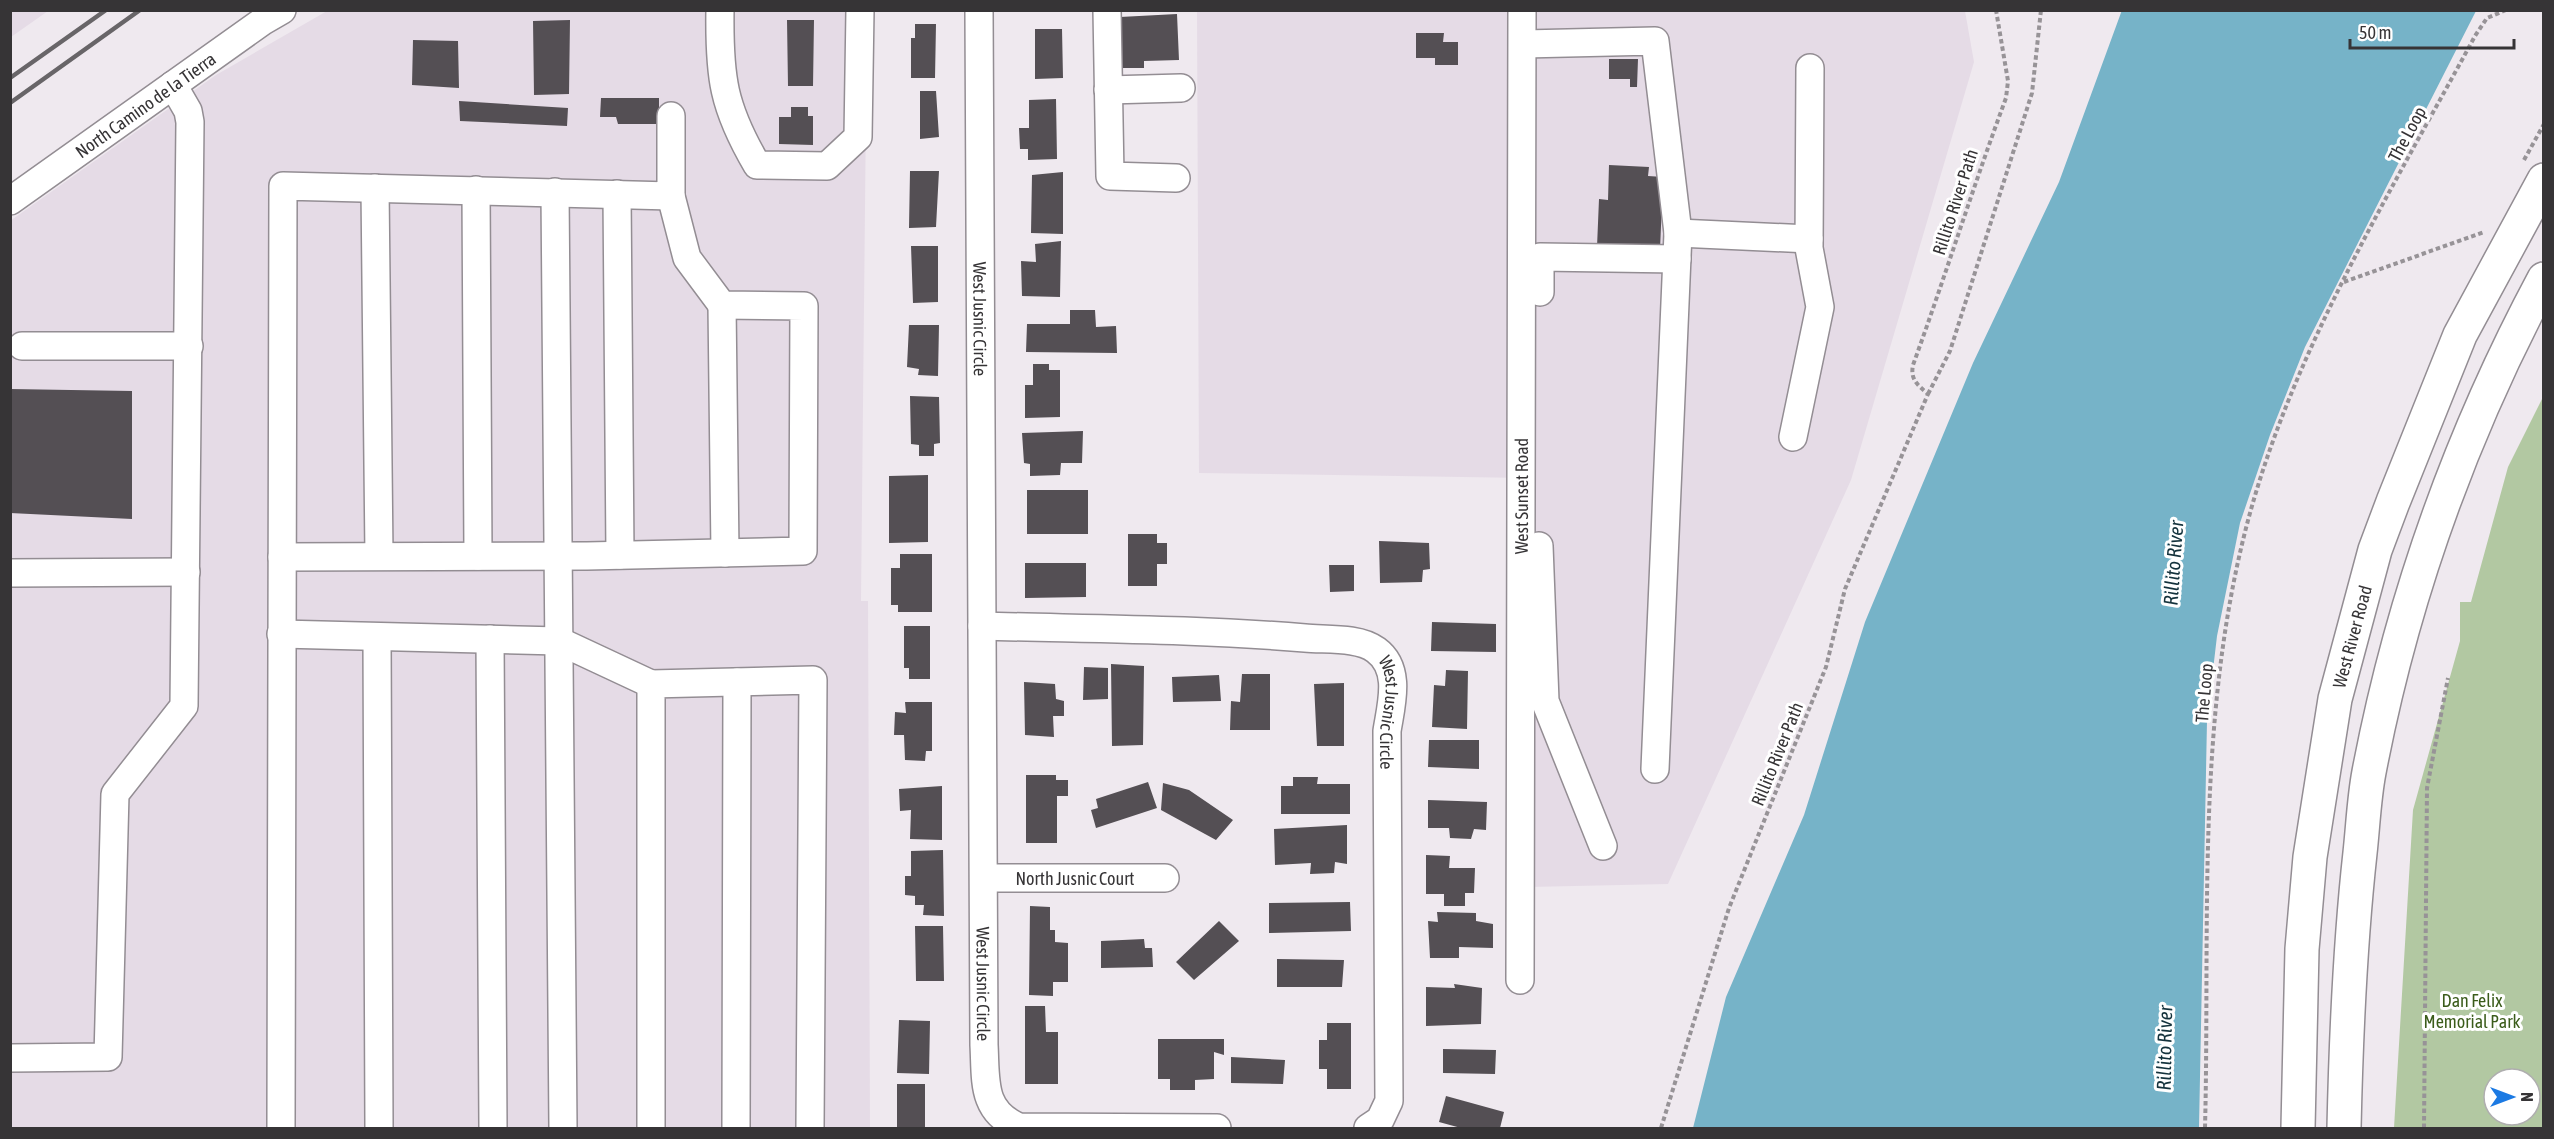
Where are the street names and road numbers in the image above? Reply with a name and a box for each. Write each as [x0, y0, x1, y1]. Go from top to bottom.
street label: North Camino de la Tierra [71, 48, 219, 162]
street label: The Loop [2384, 103, 2430, 165]
street label: Rillito River Path [1928, 147, 1982, 257]
street label: West Jusnic Circle [970, 262, 991, 376]
street label: West Sunset Road [1510, 438, 1532, 554]
street label: West River Road [2328, 583, 2376, 690]
street label: West Jusnic Circle [1375, 652, 1403, 770]
street label: The Loop [2191, 663, 2217, 723]
street label: Rillito River Path [1747, 699, 1807, 809]
street label: North Jusnic Court [1015, 868, 1135, 889]
street label: West Jusnic Circle [973, 927, 994, 1041]

